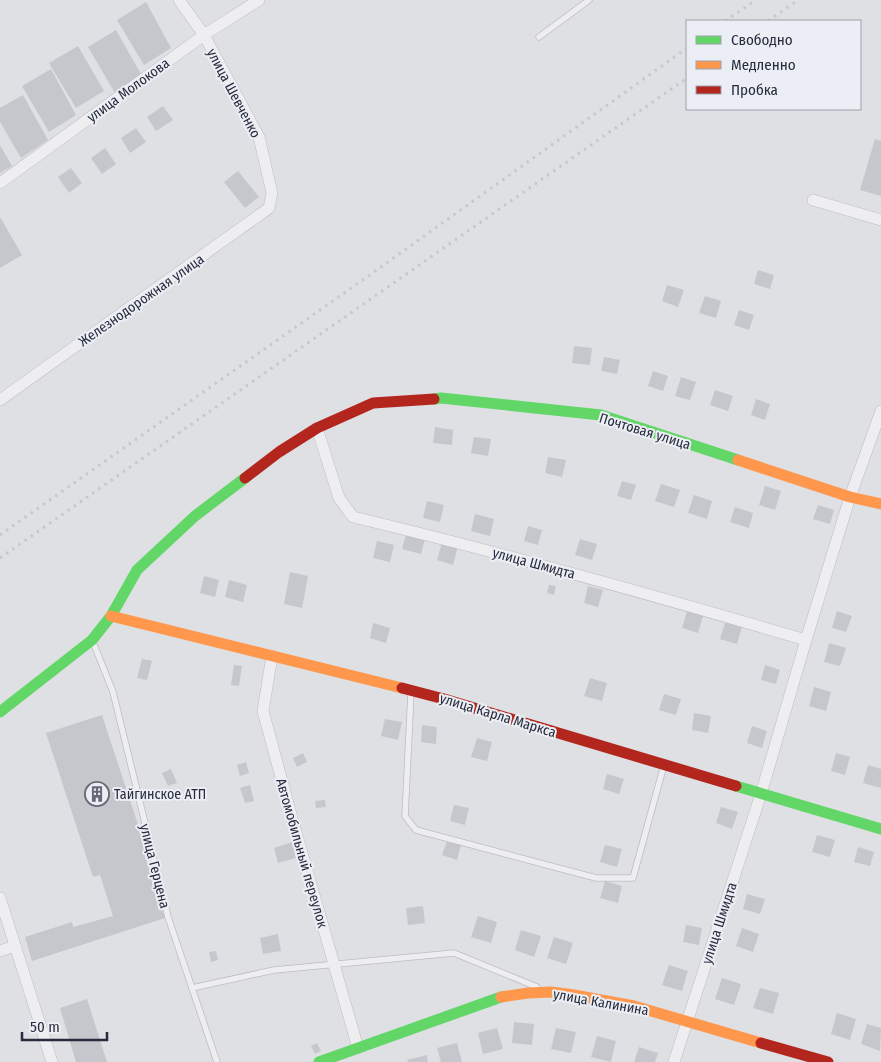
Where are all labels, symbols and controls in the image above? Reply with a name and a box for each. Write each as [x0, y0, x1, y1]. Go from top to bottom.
legend [686, 20, 861, 110]
text: Свободно [731, 31, 793, 49]
street label: улица Шевченко [203, 46, 264, 141]
street label: улица Молокова [84, 55, 173, 126]
text: Медленно [731, 56, 796, 74]
text: Пробка [731, 81, 778, 99]
street label: Железнодорожная улица [75, 251, 207, 350]
street label: Почтовая улица [597, 410, 693, 453]
street label: улица Шмидта [491, 544, 577, 583]
street label: улица Карла Маркса [438, 690, 558, 741]
street label: Автомобильный переулок [272, 776, 331, 930]
building icon: Тайгинское АТП [84, 781, 110, 807]
place label: Тайгинское АТП [114, 786, 206, 803]
street label: улица Герцена [136, 822, 173, 910]
street label: улица Шмидта [698, 880, 741, 966]
street label: улица Калинина [552, 986, 650, 1019]
scale bar [22, 1010, 108, 1042]
text: 50 m [30, 1018, 60, 1036]

